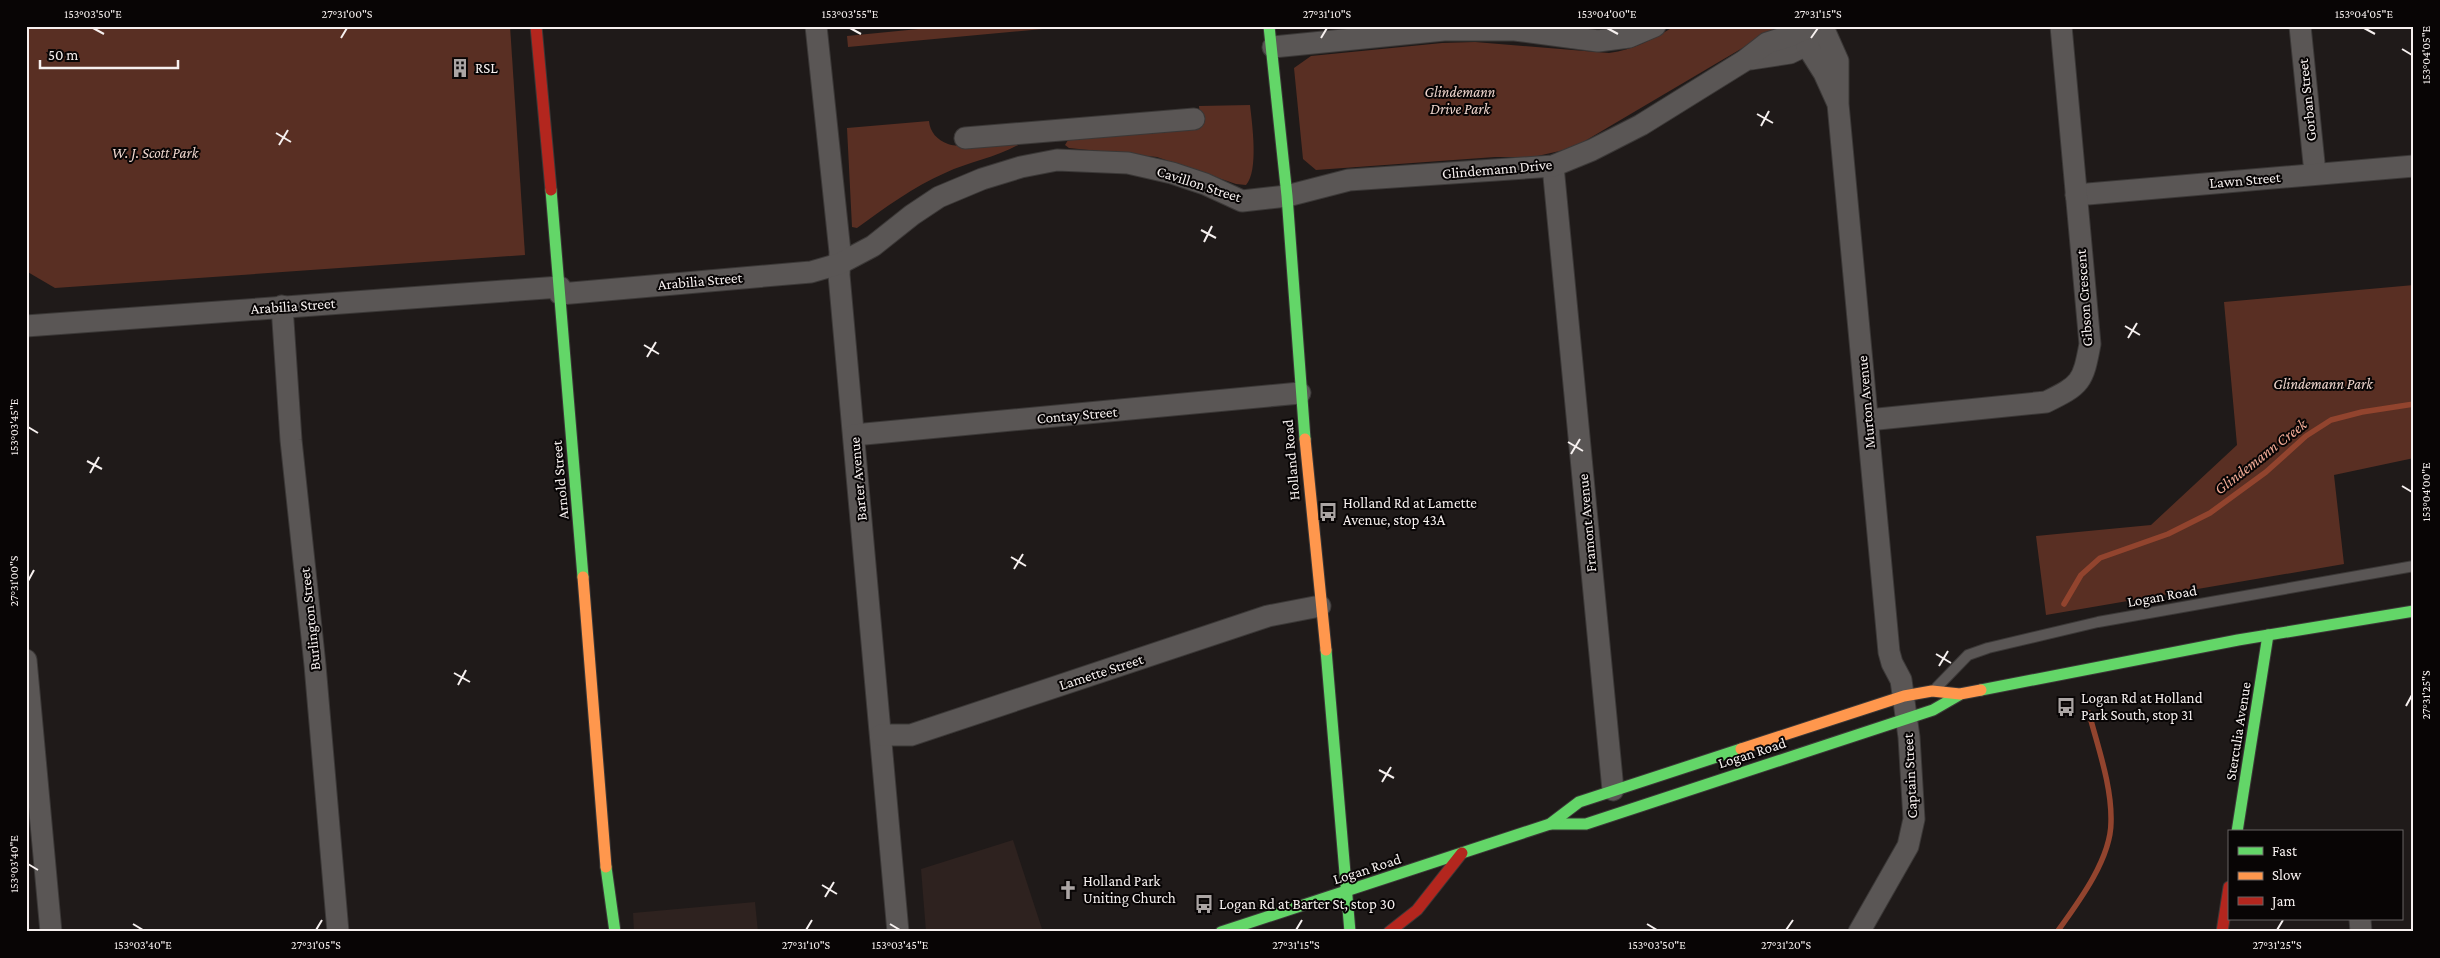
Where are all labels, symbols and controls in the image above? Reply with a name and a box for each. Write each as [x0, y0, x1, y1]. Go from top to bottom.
text: 153°03'50"E [64, 7, 122, 21]
text: 27°31'00"S [322, 7, 373, 21]
text: 153°03'55"E [822, 7, 879, 21]
text: 27°31'10"S [1303, 7, 1352, 21]
text: 153°04'00"E [1577, 7, 1637, 21]
text: 27°31'15"S [1794, 7, 1842, 21]
text: 153°04'05"E [2335, 7, 2394, 21]
text: 153°04'05"E [2419, 25, 2433, 84]
scale bar [40, 38, 178, 70]
text: 50 m [48, 47, 78, 63]
building icon: RSL [449, 57, 471, 79]
street label: Gorban Street [2295, 57, 2319, 142]
place label: RSL [475, 60, 498, 76]
park label: Glindemann Drive Park [1425, 84, 1496, 117]
park label: W. J. Scott Park [112, 145, 200, 162]
street label: Glindemann Drive [1441, 156, 1553, 182]
street label: Cavillon Street [1155, 163, 1244, 205]
street label: Lawn Street [2209, 169, 2282, 191]
street label: Gibson Crescent [2073, 248, 2095, 347]
street label: Arabilia Street [657, 269, 744, 293]
street label: Arabilia Street [250, 295, 337, 317]
street label: Murton Avenue [1854, 355, 1878, 449]
park label: Glindemann Park [2273, 376, 2374, 392]
text: 153°03'45"E [7, 398, 21, 455]
street label: Contay Street [1036, 403, 1119, 427]
water label: Glindemann Creek [2211, 414, 2311, 498]
street label: Holland Road [1279, 419, 1303, 501]
street label: Barter Avenue [846, 436, 870, 522]
street label: Arnold Street [548, 439, 571, 520]
text: 153°04'00"E [2419, 462, 2433, 522]
street label: Framont Avenue [1575, 473, 1599, 573]
place label: Holland Rd at Lamette Avenue, stop 43A [1343, 495, 1477, 529]
bus stop icon: Holland Rd at Lamette Avenue, stop 43A [1317, 501, 1339, 523]
text: 27°31'00"S [7, 555, 21, 606]
street label: Burlington Street [297, 566, 324, 671]
street label: Logan Road [2126, 582, 2198, 611]
street label: Lamette Street [1057, 651, 1146, 693]
text: 27°31'25"S [2419, 670, 2433, 720]
street label: Sterculia Avenue [2222, 680, 2254, 781]
place label: Logan Rd at Holland Park South, stop 31 [2081, 690, 2203, 724]
bus stop icon: Logan Rd at Holland Park South, stop 31 [2055, 696, 2077, 718]
street label: Captain Street [1900, 732, 1921, 819]
street label: Logan Road [1716, 734, 1788, 772]
legend [2228, 830, 2402, 920]
text: 153°03'40"E [7, 835, 21, 893]
text: Fast [2272, 843, 2298, 859]
street label: Logan Road [1331, 850, 1403, 888]
text: Slow [2272, 867, 2302, 883]
place label: Holland Park Uniting Church [1083, 873, 1176, 907]
church icon: Holland Park Uniting Church [1057, 879, 1079, 901]
bus stop icon: Logan Rd at Barter St, stop 30 [1193, 893, 1215, 915]
text: Jam [2270, 893, 2295, 910]
place label: Logan Rd at Barter St, stop 30 [1219, 896, 1395, 913]
text: 153°03'40"E [114, 938, 172, 952]
text: 27°31'05"S [291, 938, 341, 952]
text: 27°31'10"S [782, 938, 831, 952]
text: 153°03'45"E [872, 938, 929, 952]
text: 27°31'15"S [1272, 938, 1320, 952]
text: 153°03'50"E [1628, 938, 1686, 952]
text: 27°31'20"S [1761, 938, 1811, 952]
text: 27°31'25"S [2252, 938, 2302, 952]

